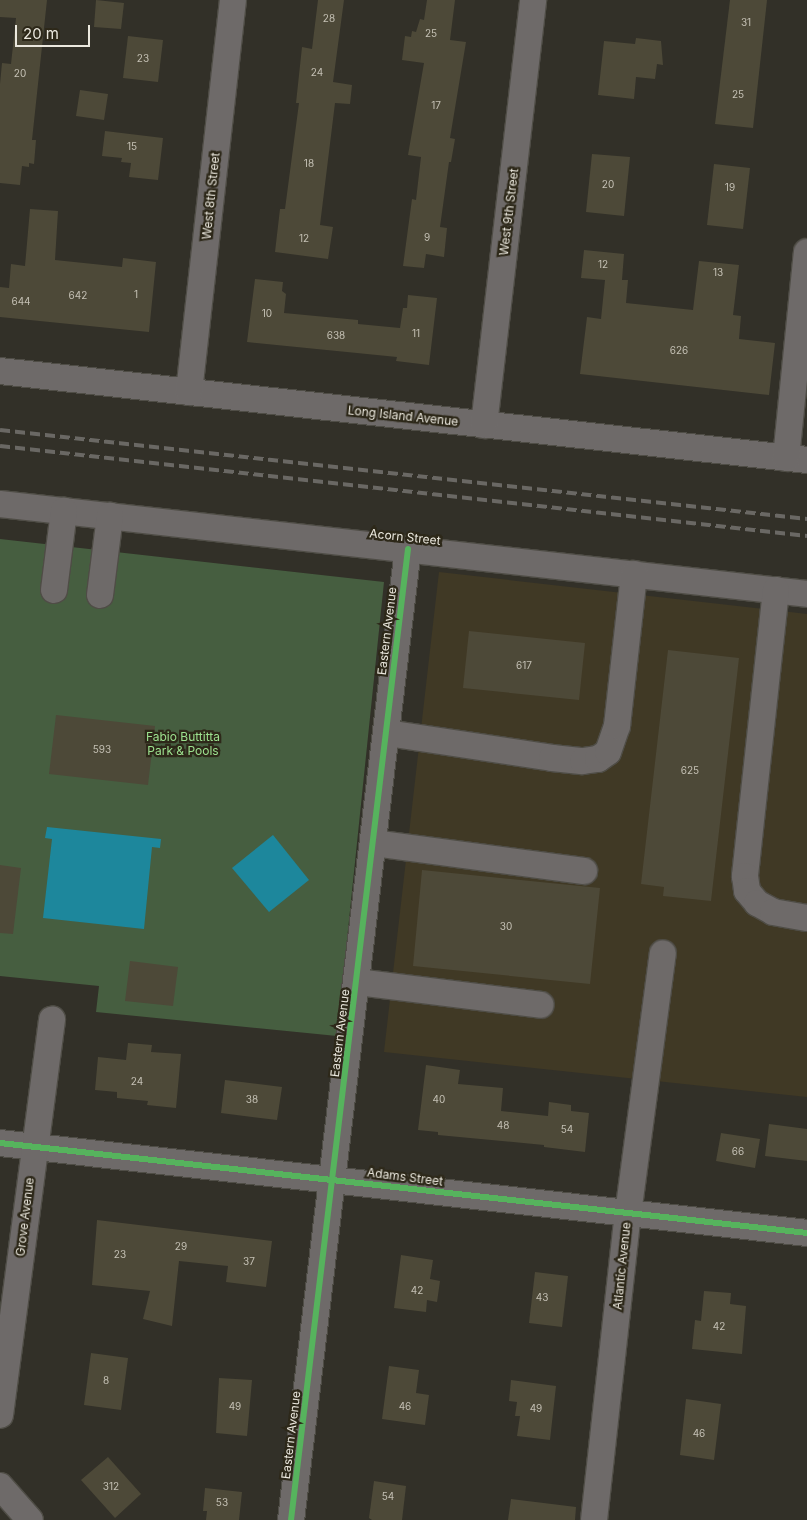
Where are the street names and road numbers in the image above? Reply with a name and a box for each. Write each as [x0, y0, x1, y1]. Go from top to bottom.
street label: West 8th Street [199, 152, 223, 240]
street label: West 9th Street [497, 168, 521, 256]
street label: Long Island Avenue [347, 403, 459, 429]
street label: Acorn Street [369, 526, 441, 548]
street label: Eastern Avenue [374, 586, 400, 676]
street label: Eastern Avenue [327, 988, 353, 1078]
street label: Adams Street [366, 1165, 444, 1189]
street label: Grove Avenue [13, 1177, 37, 1257]
street label: Atlantic Avenue [610, 1222, 634, 1310]
street label: Eastern Avenue [278, 1390, 304, 1480]

